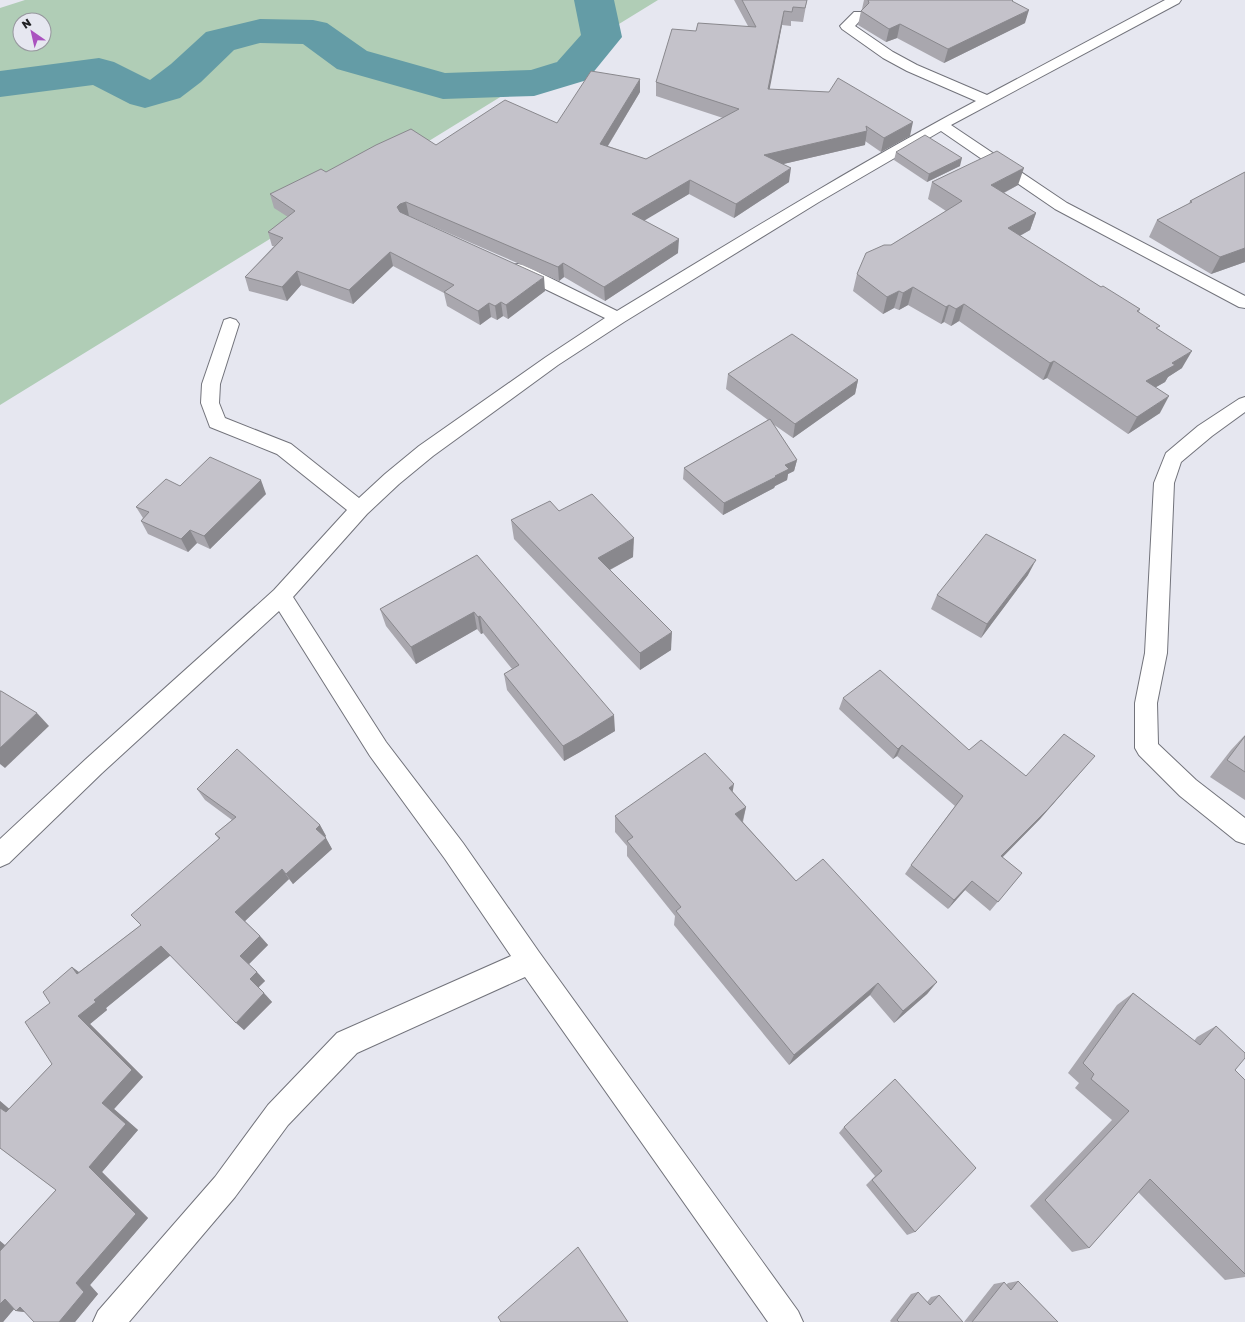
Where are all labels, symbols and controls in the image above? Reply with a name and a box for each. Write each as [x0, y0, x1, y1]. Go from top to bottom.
north arrow [12, 12, 52, 52]
text: N [19, 16, 33, 31]

